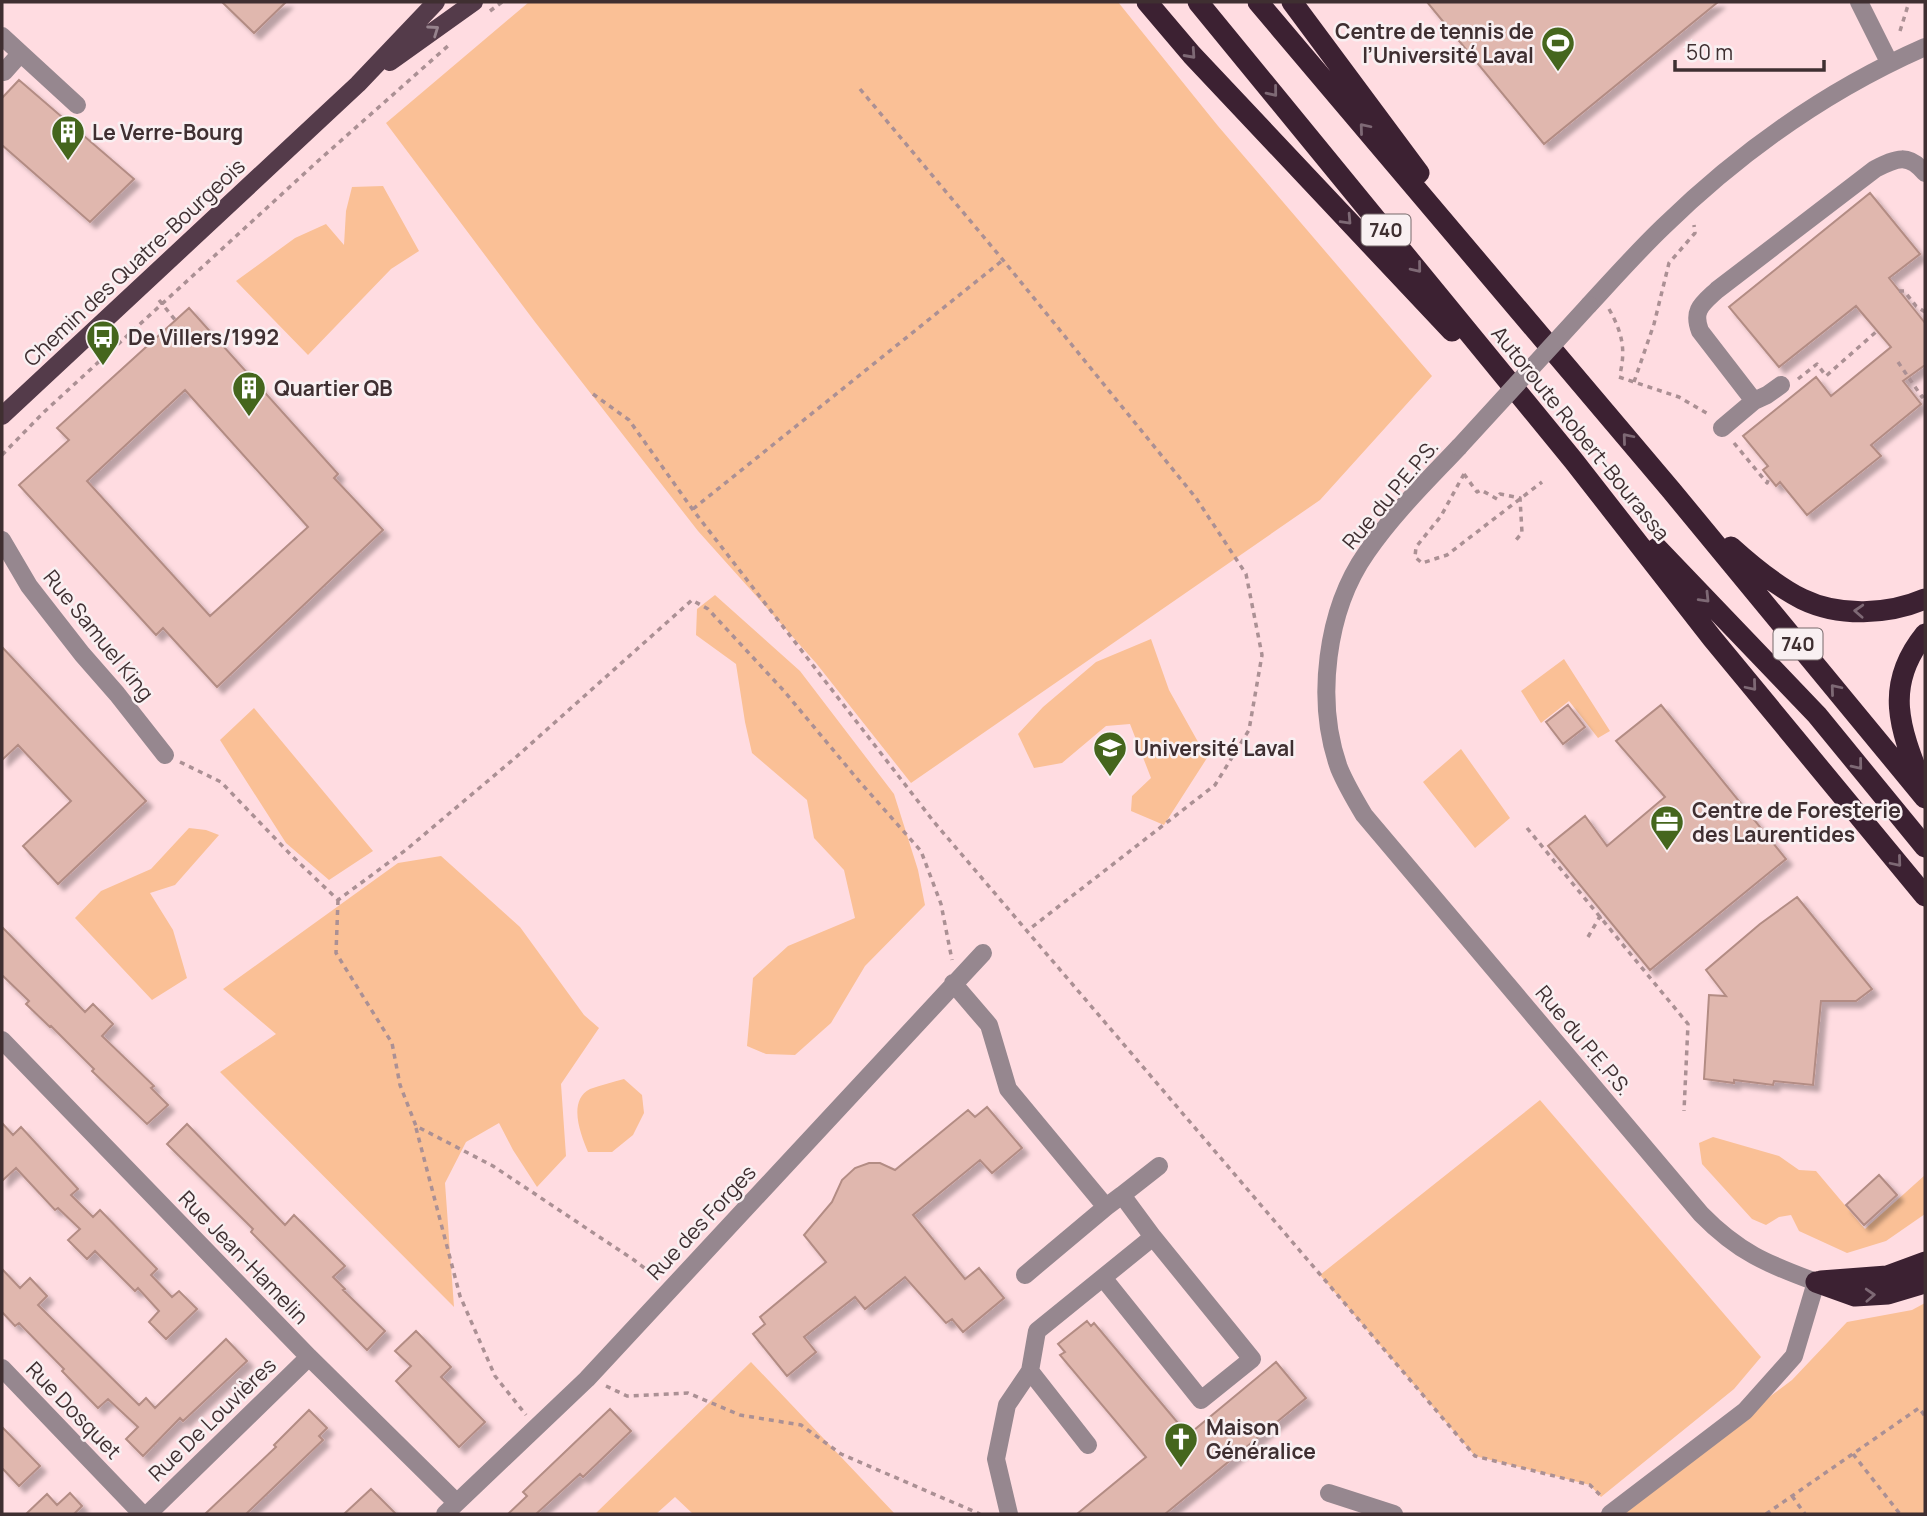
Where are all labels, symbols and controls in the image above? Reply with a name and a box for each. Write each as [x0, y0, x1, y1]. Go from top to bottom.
place label: Centre de tennis de l’Université Laval [1335, 17, 1534, 69]
sports icon: Centre de tennis de l’Université Laval [1539, 24, 1577, 73]
one-way arrow [426, 26, 439, 38]
scale bar [1675, 28, 1824, 72]
text: 50 m [1686, 38, 1733, 66]
one-way arrow [1183, 45, 1195, 58]
one-way arrow [1265, 84, 1278, 96]
building icon: Le Verre-Bourg [49, 113, 87, 162]
place label: Le Verre-Bourg [92, 118, 243, 146]
one-way arrow [1360, 123, 1372, 136]
street label: Chemin des Quatre-Bourgeois [17, 152, 251, 372]
one-way arrow [1338, 212, 1351, 225]
road number: 740 [1362, 214, 1410, 246]
one-way arrow [1409, 260, 1421, 273]
bus stop icon: De Villers/1992 [84, 318, 122, 367]
street label: Autoroute Robert-Bourassa [1486, 320, 1676, 546]
place label: De Villers/1992 [128, 323, 279, 351]
building icon: Quartier QB [230, 369, 268, 418]
place label: Quartier QB [274, 374, 393, 402]
street label: Rue du P.E.P.S. [1336, 433, 1444, 555]
one-way arrow [1623, 434, 1635, 447]
street label: Rue Samuel King [38, 564, 160, 706]
one-way arrow [1696, 590, 1709, 603]
one-way arrow [1853, 604, 1864, 619]
road number: 740 [1773, 628, 1822, 660]
one-way arrow [1744, 678, 1756, 691]
one-way arrow [1831, 684, 1843, 697]
school or university icon: Université Laval [1091, 729, 1129, 778]
place label: Université Laval [1134, 734, 1295, 762]
one-way arrow [1850, 758, 1863, 770]
place label: Centre de Foresterie des Laurentides [1692, 796, 1901, 848]
office icon: Centre de Foresterie des Laurentides [1648, 803, 1686, 852]
one-way arrow [1889, 854, 1901, 867]
street label: Rue du P.E.P.S. [1530, 979, 1638, 1101]
street label: Rue des Forges [640, 1158, 762, 1286]
street label: Rue Jean-Hamelin [173, 1184, 315, 1330]
one-way arrow [1865, 1288, 1876, 1303]
street label: Rue De Louvières [142, 1351, 282, 1487]
street label: Rue Dosquet [20, 1355, 128, 1465]
place label: Maison Généralice [1206, 1413, 1316, 1465]
church icon: Maison Généralice [1162, 1420, 1200, 1469]

